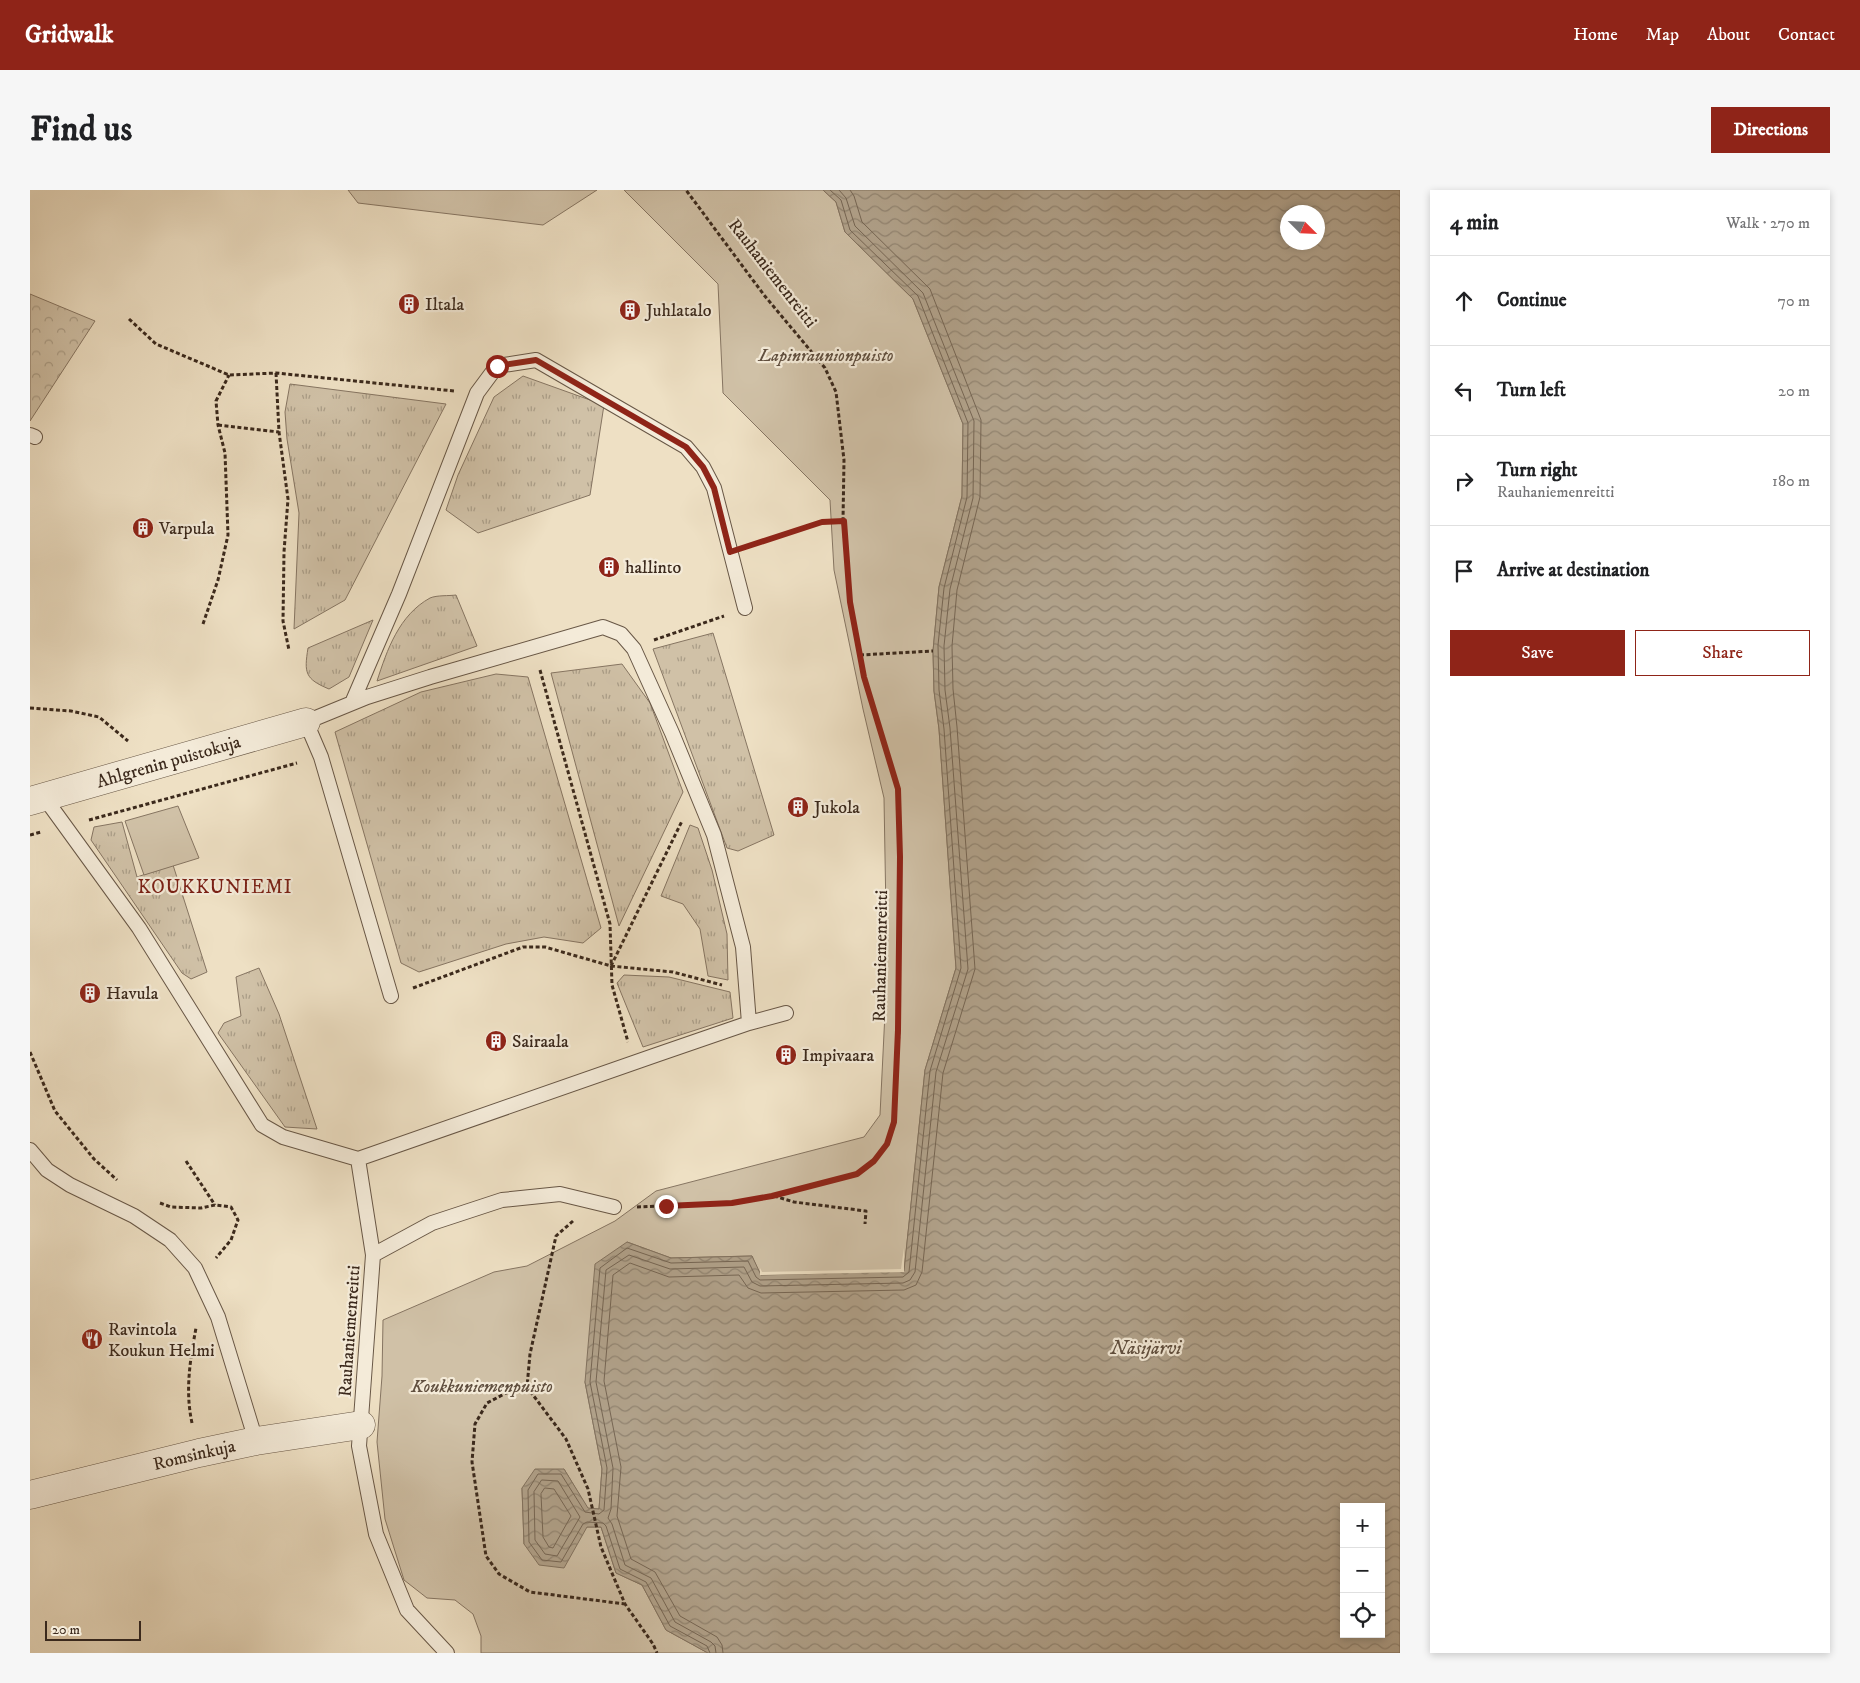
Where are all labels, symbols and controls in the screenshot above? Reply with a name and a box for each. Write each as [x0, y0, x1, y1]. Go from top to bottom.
text: Gridwalk [25, 20, 113, 50]
text: Home [1573, 24, 1618, 46]
text: Map [1646, 24, 1679, 46]
text: About [1707, 24, 1750, 46]
text: Contact [1778, 24, 1835, 46]
button: Directions [1711, 107, 1830, 153]
text: Find us [30, 108, 132, 152]
north arrow [1280, 205, 1325, 250]
text: 4 min [1450, 210, 1499, 236]
text: Walk · 270 m [1726, 213, 1810, 233]
street label: Rauhaniemenreitti [723, 215, 822, 332]
icon: ahead [1450, 287, 1478, 315]
text: Continue [1497, 289, 1567, 312]
text: 70 m [1778, 291, 1810, 311]
building icon: Iltala [397, 292, 421, 316]
place label: Iltala [425, 294, 465, 316]
building icon: Juhlatalo [618, 298, 642, 322]
place label: Juhlatalo [644, 300, 712, 322]
park label: Lapinraunionpuisto [757, 345, 894, 367]
route start [486, 355, 509, 378]
icon: left [1450, 377, 1478, 405]
text: Turn left [1497, 379, 1566, 402]
text: 20 m [1778, 381, 1810, 401]
text: Turn right [1497, 459, 1577, 482]
icon: right [1450, 467, 1478, 495]
text: 180 m [1772, 471, 1810, 491]
text: Rauhaniemenreitti [1497, 482, 1614, 502]
building icon: Varpula [131, 516, 155, 540]
place label: Varpula [158, 518, 215, 540]
building icon: hallinto [597, 555, 621, 579]
place label: hallinto [625, 557, 682, 579]
icon: arrive [1450, 557, 1478, 585]
text: Arrive at destination [1497, 559, 1649, 582]
button: Save [1450, 630, 1625, 676]
button: Share [1635, 630, 1810, 676]
street label: Ahlgrenin puistokuja [94, 731, 244, 793]
building icon: Jukola [786, 795, 810, 819]
place label: Jukola [812, 797, 860, 819]
district label: KOUKKUNIEMI [137, 876, 293, 899]
street label: Rauhaniemenreitti [869, 890, 893, 1022]
building icon: Havula [78, 981, 102, 1005]
place label: Havula [106, 983, 159, 1005]
building icon: Sairaala [484, 1029, 508, 1053]
place label: Sairaala [512, 1031, 569, 1053]
building icon: Impivaara [774, 1043, 798, 1067]
place label: Impivaara [802, 1045, 875, 1067]
route end [655, 1195, 678, 1218]
street label: Rauhaniemenreitti [334, 1264, 366, 1398]
place label: Ravintola Koukun Helmi [108, 1319, 215, 1362]
restaurant icon: Ravintola Koukun Helmi [80, 1327, 104, 1351]
water label: Näsijärvi [1110, 1337, 1182, 1360]
park label: Koukkuniemenpuisto [410, 1376, 553, 1398]
street label: Romsinkuja [151, 1436, 238, 1476]
map controls [1340, 1503, 1385, 1638]
button: + [1340, 1503, 1385, 1548]
button: − [1340, 1548, 1385, 1593]
button: locate [1340, 1593, 1385, 1638]
scale bar [45, 1618, 141, 1641]
text: 20 m [52, 1621, 80, 1639]

